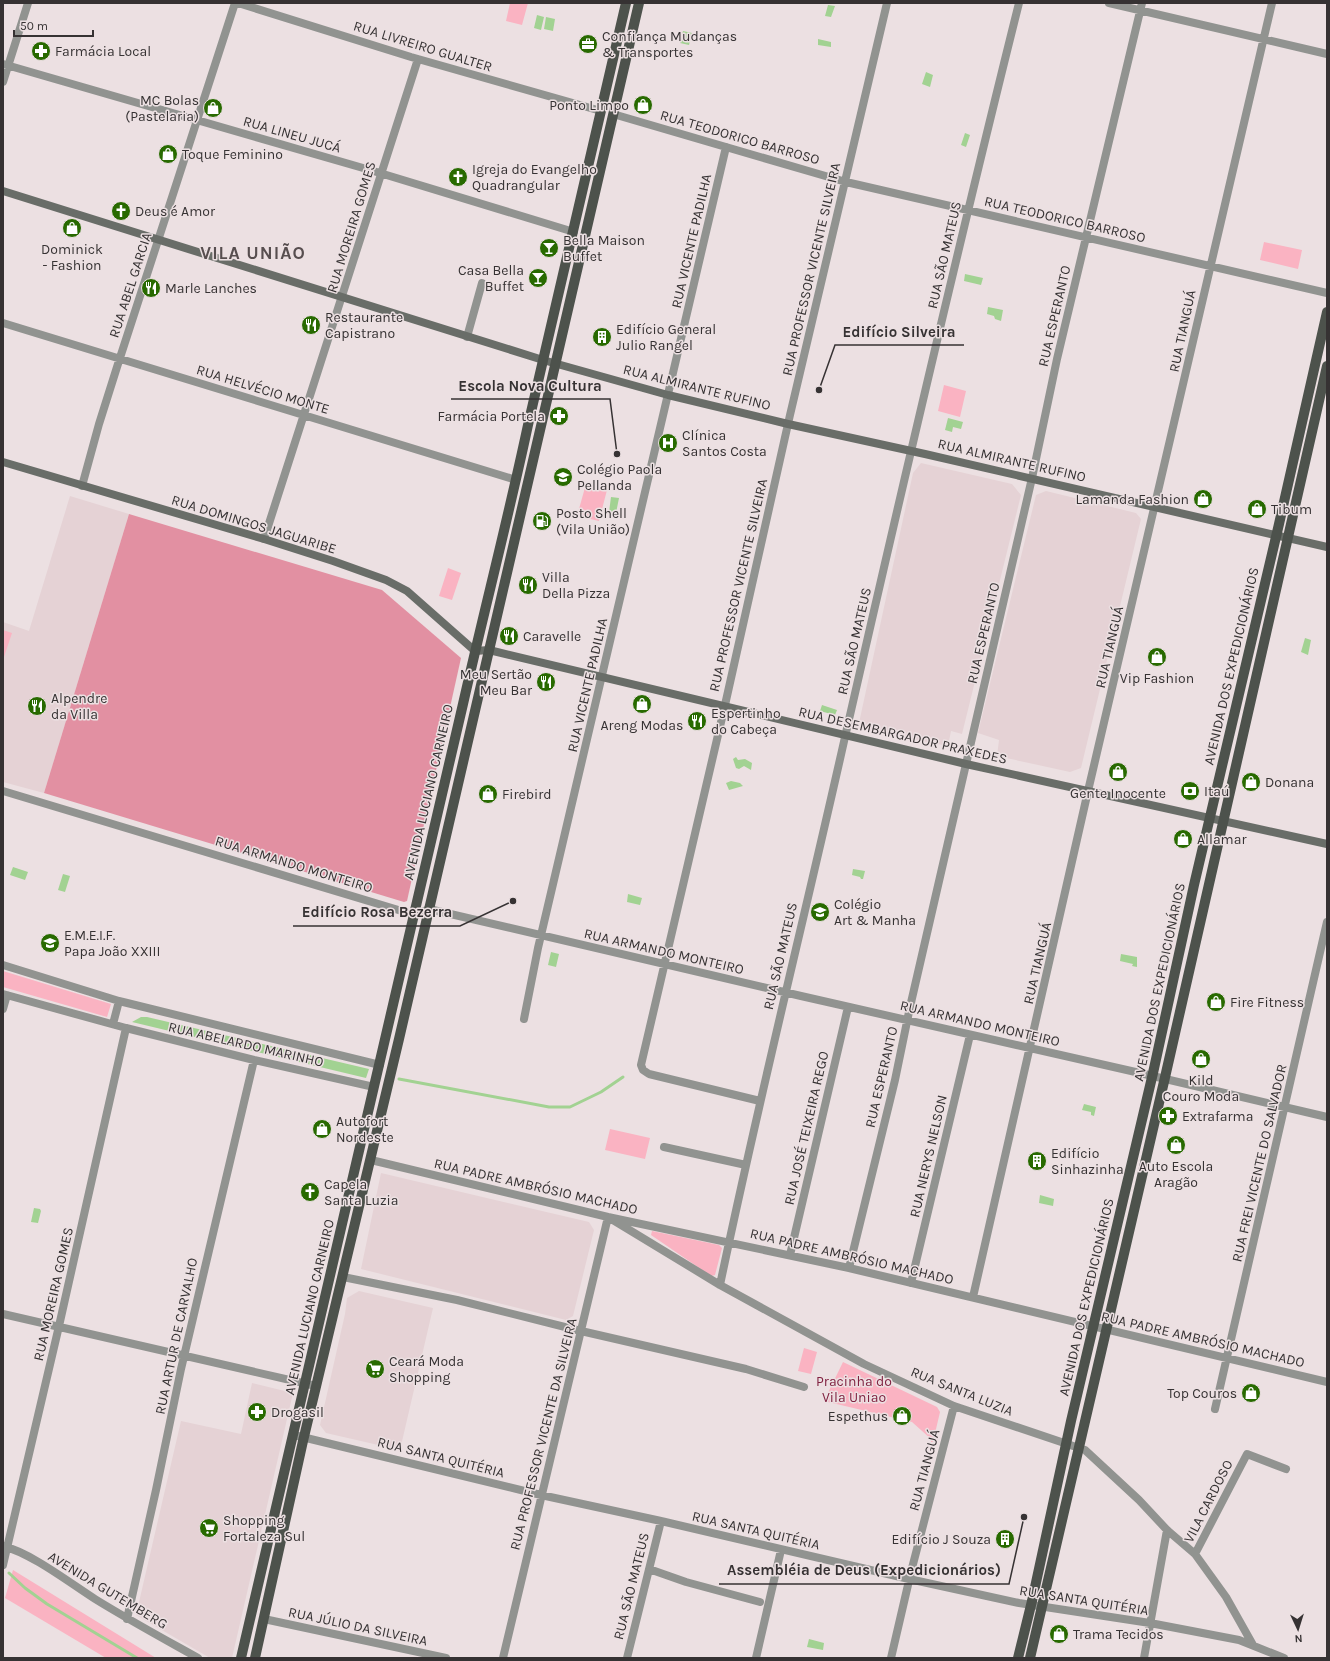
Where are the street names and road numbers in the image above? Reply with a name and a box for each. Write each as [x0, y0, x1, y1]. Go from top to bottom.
street label: RUA LIVREIRO GUALTER [351, 17, 494, 76]
street label: RUA TEODORICO BARROSO [658, 107, 822, 168]
street label: RUA LINEU JUCÁ [241, 111, 343, 157]
street label: RUA MOREIRA GOMES [323, 159, 380, 295]
street label: RUA PROFESSOR VICENTE SILVEIRA [779, 161, 844, 377]
street label: RUA VICENTE PADILHA [668, 172, 715, 310]
street label: RUA TEODORICO BARROSO [983, 193, 1147, 246]
street label: RUA SÃO MATEUS [924, 200, 965, 311]
street label: RUA ABEL GARCIA [105, 230, 156, 340]
street label: RUA ESPERANTO [1035, 264, 1074, 368]
street label: RUA TIANGUÁ [1164, 288, 1200, 374]
street label: RUA HELVÉCIO MONTE [194, 360, 332, 418]
street label: RUA ALMIRANTE RUFINO [621, 361, 772, 414]
street label: RUA ALMIRANTE RUFINO [936, 435, 1088, 486]
street label: RUA PROFESSOR VICENTE SILVEIRA [706, 477, 771, 693]
street label: RUA DOMINGOS JAGUARIBE [169, 491, 338, 558]
street label: AVENIDA DOS EXPEDICIONÁRIOS [1199, 565, 1263, 767]
street label: RUA ESPERANTO [964, 581, 1003, 685]
street label: RUA SÃO MATEUS [834, 586, 875, 697]
street label: RUA TIANGUÁ [1091, 604, 1127, 690]
street label: RUA VICENTE PADILHA [564, 616, 611, 754]
street label: AVENIDA LUCIANO CARNEIRO [400, 703, 457, 882]
street label: RUA DESEMBARGADOR PRAXEDES [797, 703, 1009, 768]
street label: RUA ARMANDO MONTEIRO [213, 832, 375, 897]
street label: AVENIDA DOS EXPEDICIONÁRIOS [1129, 881, 1189, 1083]
street label: RUA SÃO MATEUS [760, 901, 801, 1012]
street label: RUA TIANGUÁ [1019, 920, 1055, 1006]
street label: RUA ARMANDO MONTEIRO [582, 925, 746, 978]
street label: RUA ARMANDO MONTEIRO [898, 997, 1062, 1050]
street label: RUA ABELARDO MARINHO [167, 1018, 325, 1071]
street label: RUA ESPERANTO [862, 1025, 901, 1129]
street label: RUA JOSÉ TEIXEIRA REGO [780, 1049, 832, 1207]
street label: RUA FREI VICENTE DO SALVADOR [1228, 1063, 1291, 1264]
street label: RUA NERYS NELSON [906, 1093, 951, 1219]
street label: RUA PADRE AMBRÓSIO MACHADO [432, 1155, 639, 1218]
street label: AVENIDA DOS EXPEDICIONÁRIOS [1054, 1196, 1118, 1398]
street label: AVENIDA LUCIANO CARNEIRO [281, 1218, 338, 1397]
street label: RUA PADRE AMBRÓSIO MACHADO [748, 1225, 955, 1288]
street label: RUA MOREIRA GOMES [30, 1226, 77, 1363]
street label: RUA ARTUR DE CARVALHO [152, 1256, 201, 1416]
street label: RUA PADRE AMBRÓSIO MACHADO [1099, 1308, 1306, 1371]
street label: RUA PROFESSOR VICENTE DA SILVEIRA [506, 1316, 581, 1552]
street label: RUA SANTA LUZIA [908, 1363, 1015, 1420]
street label: RUA TIANGUÁ [904, 1427, 944, 1513]
street label: RUA SANTA QUITÉRIA [375, 1432, 507, 1482]
street label: VILA CARDOSO [1180, 1457, 1237, 1545]
street label: RUA SANTA QUITÉRIA [690, 1507, 822, 1553]
street label: RUA SÃO MATEUS [610, 1531, 653, 1641]
street label: AVENIDA GUTEMBERG [45, 1548, 171, 1633]
street label: RUA SANTA QUITÉRIA [1018, 1581, 1150, 1619]
street label: RUA JÚLIO DA SILVEIRA [287, 1602, 429, 1650]

